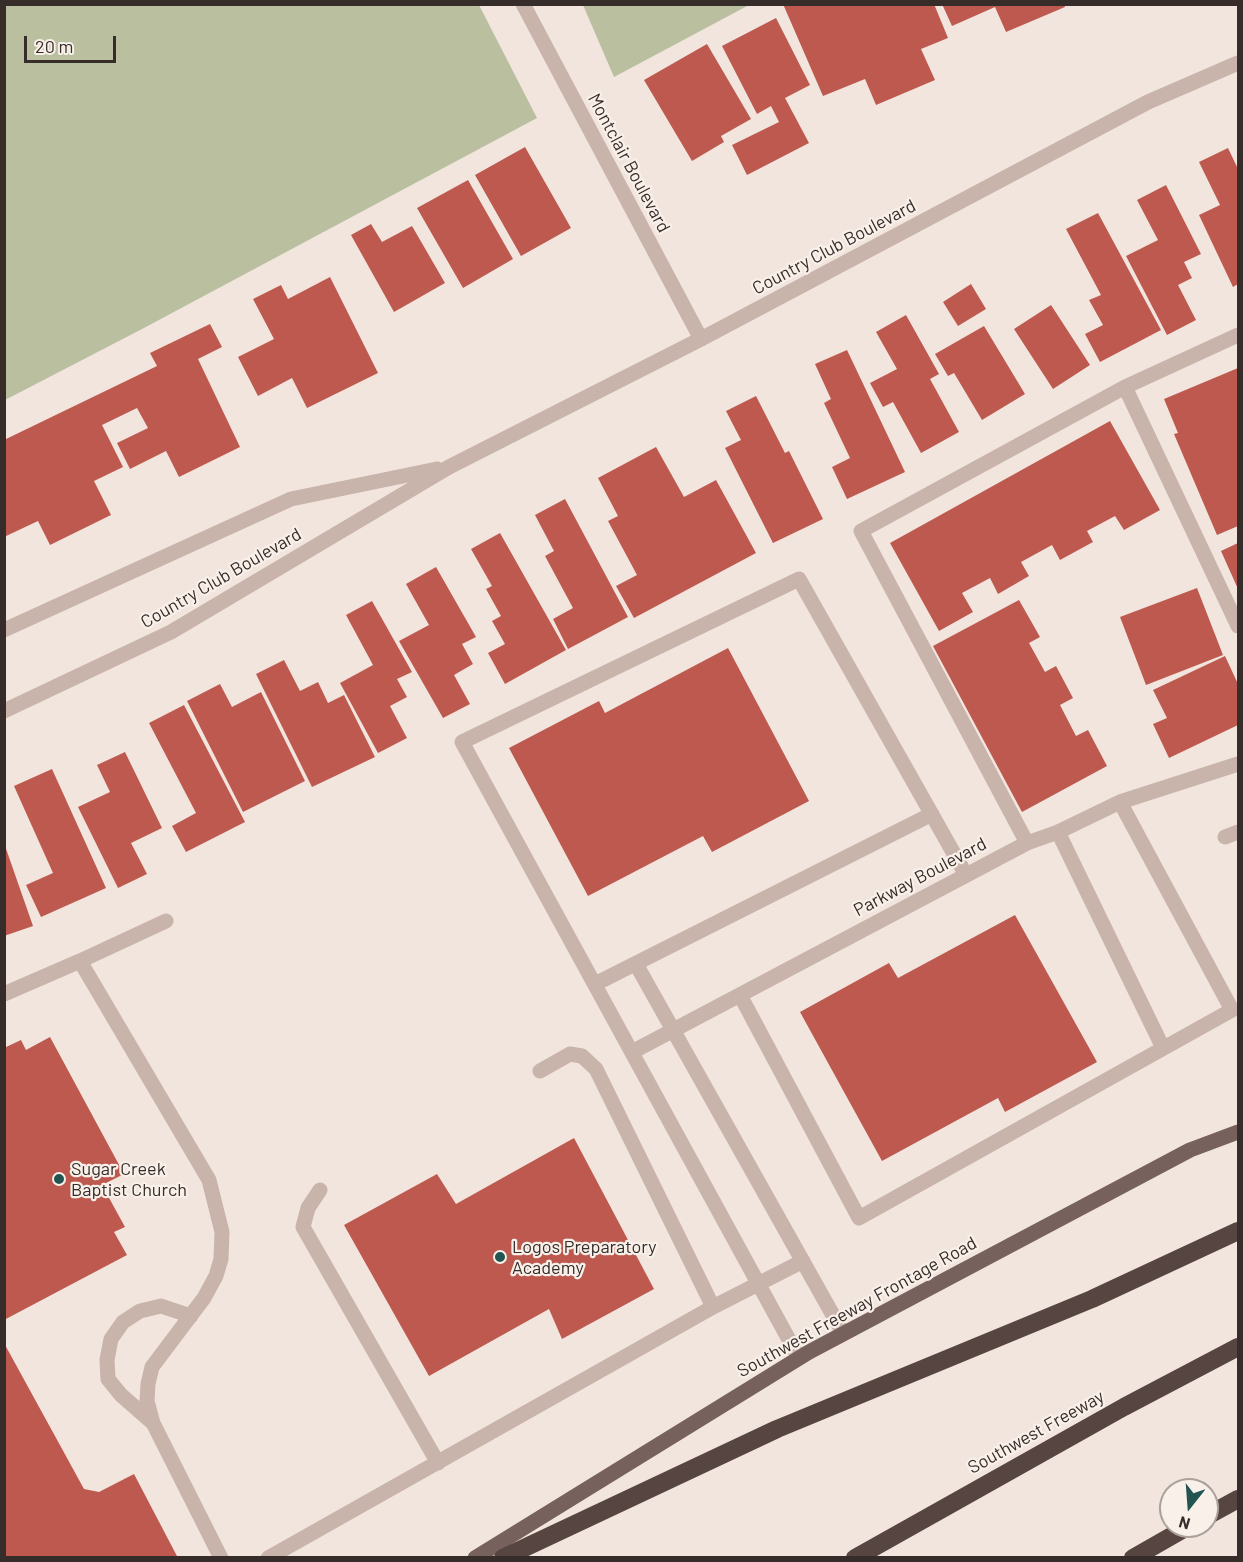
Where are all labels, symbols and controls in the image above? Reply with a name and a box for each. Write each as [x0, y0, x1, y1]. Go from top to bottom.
scale bar [27, 24, 118, 62]
text: 20 m [35, 35, 73, 57]
street label: Montclair Boulevard [583, 90, 675, 236]
street label: Country Club Boulevard [749, 195, 919, 299]
street label: Country Club Boulevard [137, 523, 305, 633]
street label: Parkway Boulevard [850, 833, 990, 921]
place label: Sugar Creek Baptist Church [71, 1158, 187, 1200]
marker: Sugar Creek Baptist Church [52, 1172, 66, 1186]
street label: Southwest Freeway Frontage Road [733, 1232, 981, 1382]
place label: Logos Preparatory Academy [512, 1236, 657, 1278]
marker: Logos Preparatory Academy [493, 1250, 507, 1264]
street label: Southwest Freeway [964, 1386, 1108, 1478]
north arrow [1159, 1478, 1219, 1538]
text: N [1176, 1513, 1192, 1534]

